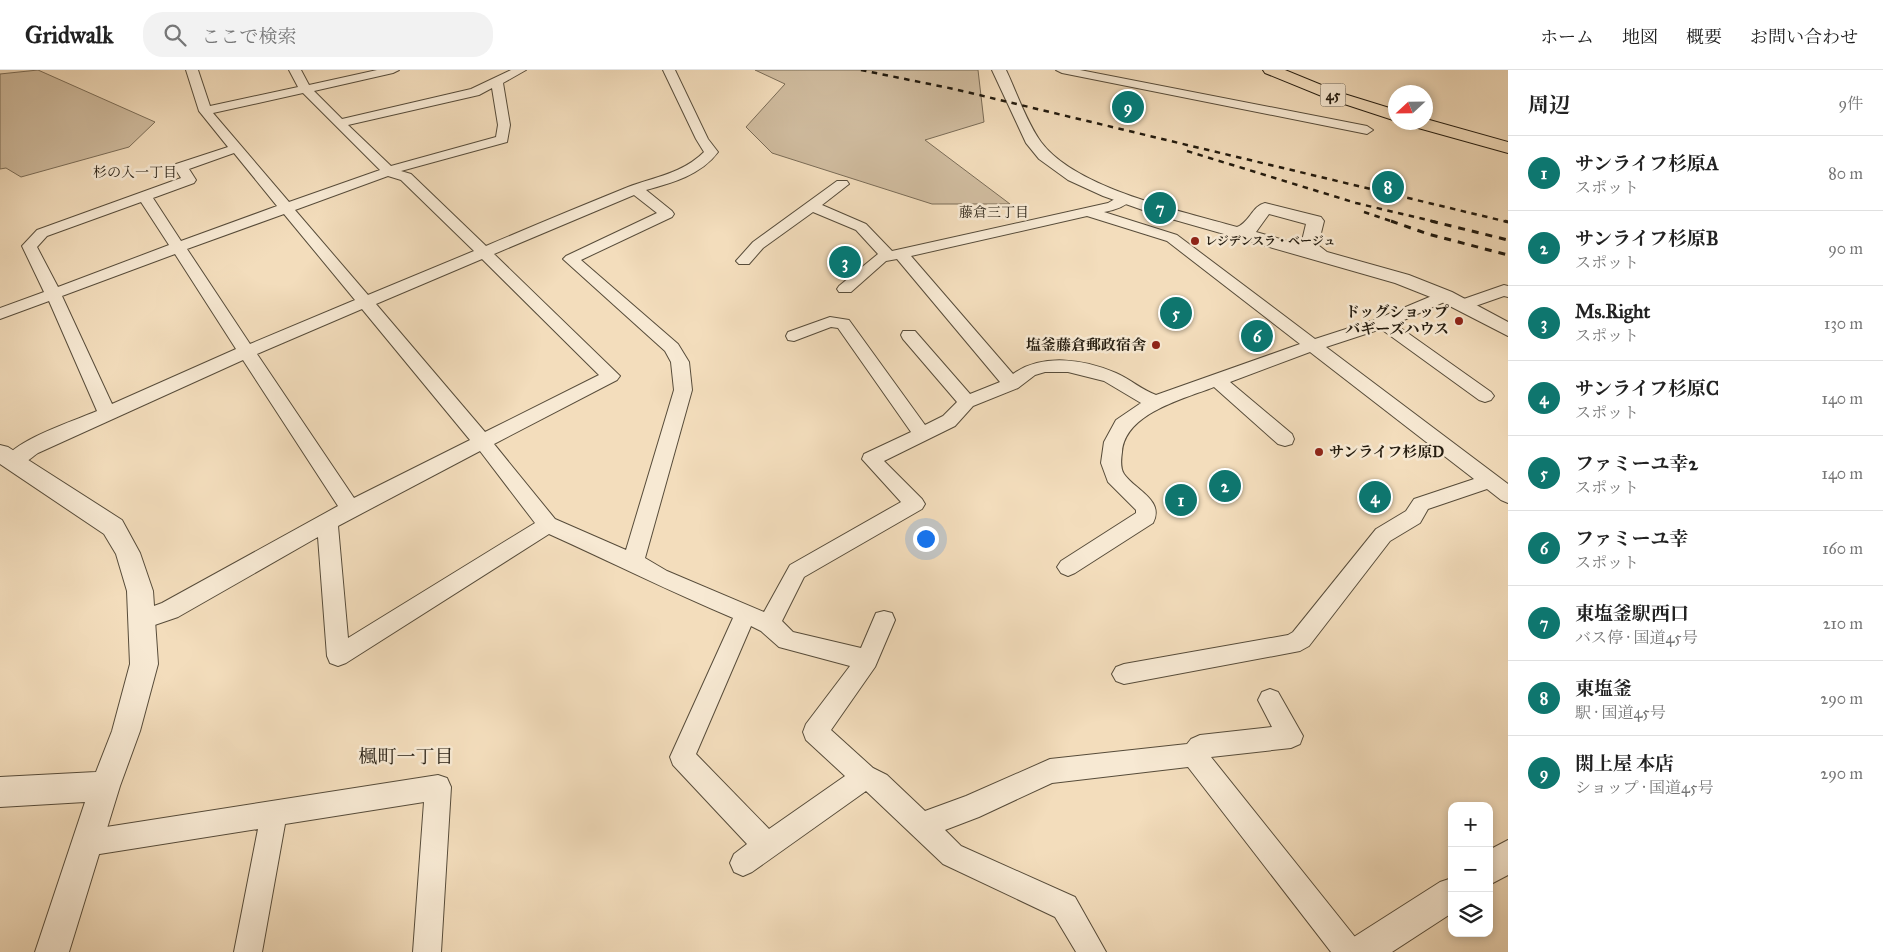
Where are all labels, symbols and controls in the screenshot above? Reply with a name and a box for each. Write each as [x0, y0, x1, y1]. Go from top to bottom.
search box [143, 12, 493, 57]
text: Gridwalk [25, 20, 113, 50]
icon: search [161, 21, 189, 49]
text: ここで検索 [201, 25, 296, 48]
text: ホーム [1540, 26, 1594, 48]
text: 地図 [1622, 26, 1658, 48]
text: 概要 [1686, 26, 1722, 48]
text: お問い合わせ [1750, 26, 1858, 48]
road number: 45 [1320, 84, 1346, 106]
north arrow [1388, 85, 1433, 130]
pin: 9 [1112, 88, 1144, 126]
text: 周辺 [1528, 92, 1570, 118]
text: 9件 [1838, 94, 1863, 113]
text: サンライフ杉原A [1575, 152, 1719, 175]
district label: 杉の入一丁目 [93, 164, 177, 181]
text: 1 [1541, 164, 1547, 183]
text: 80 m [1828, 164, 1863, 183]
pin: 8 [1372, 168, 1404, 206]
text: スポット [1575, 178, 1639, 197]
pin: 7 [1144, 189, 1176, 227]
district label: 藤倉三丁目 [959, 204, 1029, 221]
text: サンライフ杉原B [1575, 227, 1718, 250]
place label: レジデンスラ・ベージュ [1205, 234, 1336, 248]
marker: レジデンスラ・ベージュ [1189, 235, 1201, 247]
text: 2 [1540, 239, 1548, 258]
text: 90 m [1828, 239, 1863, 258]
pin: 3 [829, 243, 861, 281]
text: スポット [1575, 253, 1639, 272]
pin: 5 [1160, 294, 1192, 332]
text: Ms.Right [1575, 300, 1650, 323]
place label: ドッグショップ バギーズハウス [1345, 303, 1449, 338]
text: 3 [1541, 314, 1547, 333]
text: 130 m [1824, 314, 1863, 333]
marker: ドッグショップ バギーズハウス [1453, 315, 1465, 327]
pin: 6 [1241, 317, 1273, 355]
text: スポット [1575, 326, 1639, 345]
place label: 塩釜藤倉郵政宿舎 [1026, 336, 1147, 354]
marker: 塩釜藤倉郵政宿舎 [1150, 339, 1162, 351]
text: サンライフ杉原C [1575, 377, 1719, 400]
text: 4 [1540, 389, 1548, 408]
text: 140 m [1822, 389, 1863, 408]
text: スポット [1575, 403, 1639, 422]
place label: サンライフ杉原D [1329, 443, 1444, 461]
marker: サンライフ杉原D [1313, 446, 1325, 458]
text: ファミーユ幸2 [1575, 452, 1698, 475]
text: 5 [1540, 464, 1548, 483]
text: 140 m [1822, 464, 1863, 483]
pin: 2 [1209, 467, 1241, 505]
pin: 4 [1359, 478, 1391, 516]
text: スポット [1575, 478, 1639, 497]
pin: 1 [1165, 481, 1197, 519]
your location [913, 526, 939, 552]
text: ファミーユ幸 [1575, 527, 1689, 550]
text: 6 [1540, 539, 1548, 558]
text: 160 m [1822, 539, 1863, 558]
text: スポット [1575, 553, 1639, 572]
text: 東塩釜駅西口 [1575, 602, 1689, 625]
text: 7 [1540, 614, 1548, 633]
text: 210 m [1823, 614, 1863, 633]
text: バス停 · 国道45号 [1575, 628, 1698, 647]
text: 東塩釜 [1575, 677, 1632, 700]
text: 8 [1540, 689, 1548, 708]
text: 290 m [1820, 689, 1863, 708]
text: 駅 · 国道45号 [1575, 703, 1666, 722]
district label: 楓町一丁目 [358, 745, 454, 768]
text: 閖上屋 本店 [1575, 752, 1674, 775]
text: 9 [1540, 764, 1548, 783]
text: 290 m [1820, 764, 1863, 783]
text: ショップ · 国道45号 [1575, 778, 1713, 797]
map controls [1448, 802, 1493, 937]
button: + [1448, 802, 1493, 847]
button: − [1448, 847, 1493, 892]
button: layers [1448, 892, 1493, 937]

